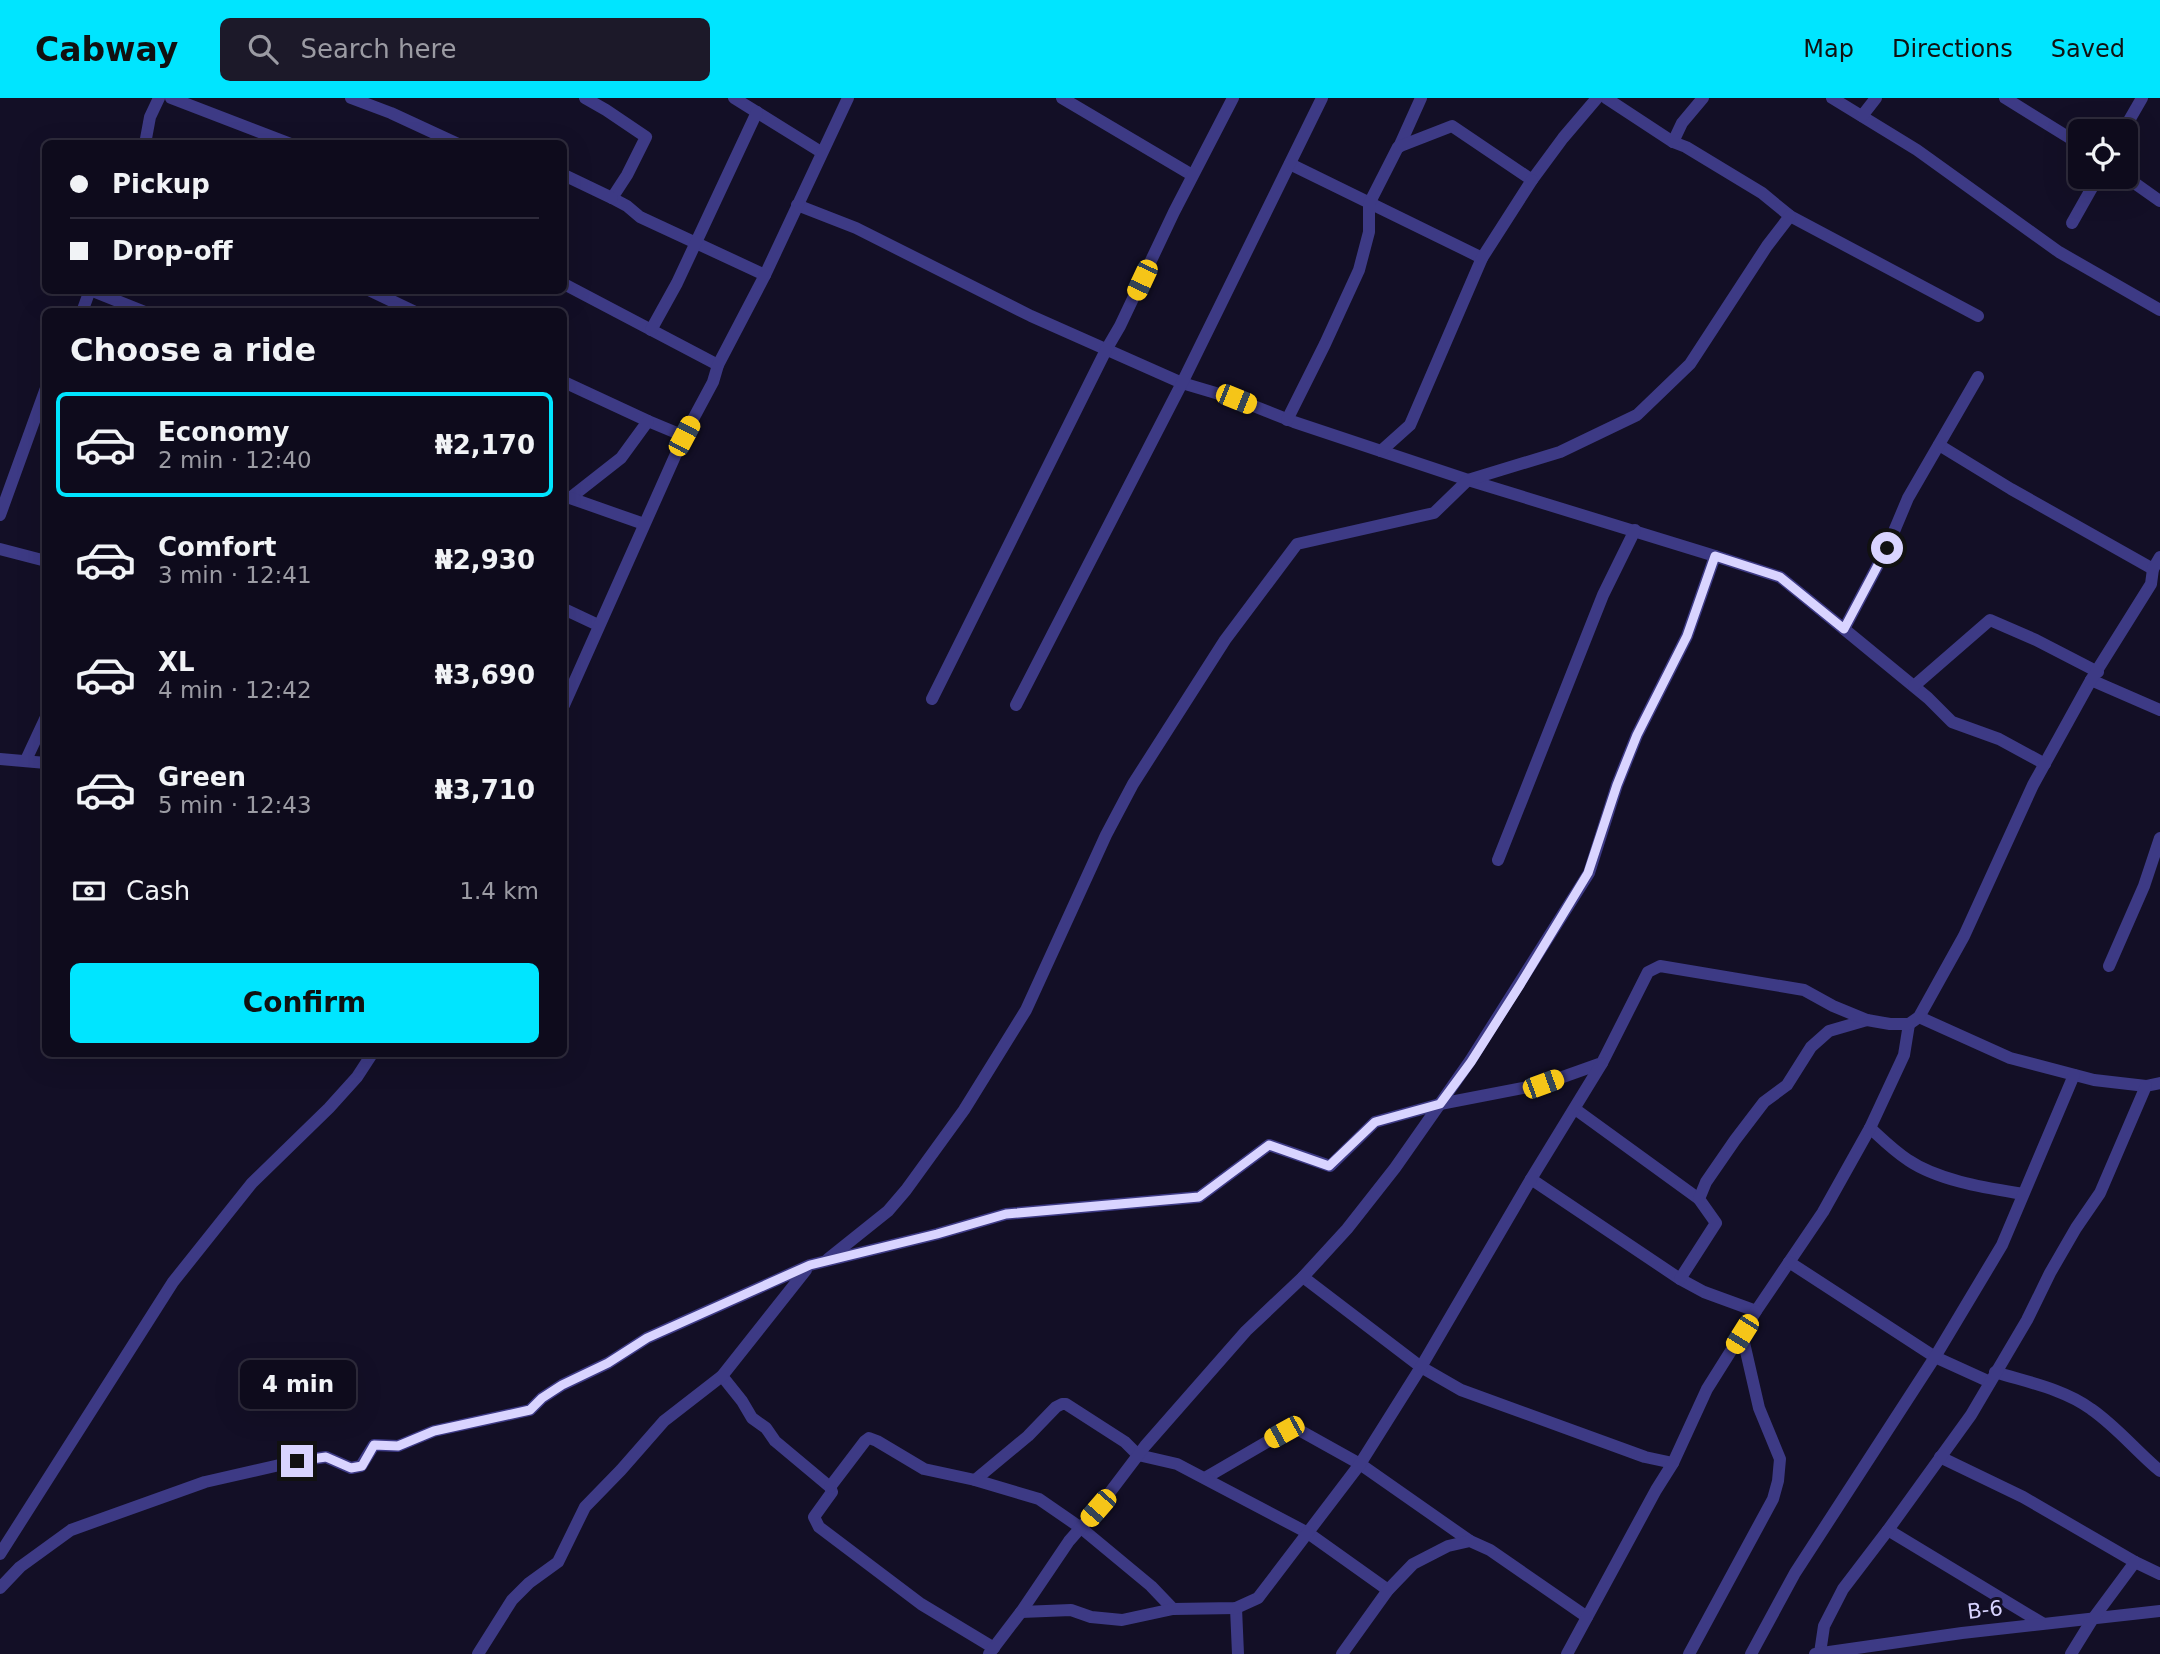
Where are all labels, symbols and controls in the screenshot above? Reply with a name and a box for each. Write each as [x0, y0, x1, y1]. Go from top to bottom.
search box [220, 18, 710, 81]
text: Cabway [35, 30, 178, 69]
icon: search [244, 30, 282, 68]
text: Search here [300, 34, 457, 64]
text: Map [1803, 35, 1854, 63]
text: Directions [1892, 35, 2013, 63]
text: Saved [2051, 35, 2125, 63]
map controls [2068, 119, 2138, 189]
button: locate [2068, 119, 2138, 189]
text: Pickup [112, 169, 210, 199]
text: Drop-off [112, 236, 233, 266]
car [1124, 257, 1161, 303]
text: Choose a ride [70, 331, 316, 369]
car [1213, 381, 1260, 417]
icon: car [74, 413, 137, 476]
car [665, 413, 704, 459]
text: Economy [158, 417, 289, 447]
text: ₦2,170 [435, 430, 535, 460]
text: 2 min · 12:40 [158, 447, 312, 473]
icon: car [74, 528, 137, 591]
text: Comfort [158, 532, 276, 562]
route start [1871, 532, 1903, 564]
text: ₦2,930 [435, 545, 535, 575]
text: 3 min · 12:41 [158, 562, 312, 588]
icon: car [74, 643, 137, 706]
text: XL [158, 647, 195, 677]
text: ₦3,690 [435, 660, 535, 690]
text: 4 min · 12:42 [158, 677, 312, 703]
icon: car [74, 758, 137, 821]
text: Green [158, 762, 246, 792]
text: ₦3,710 [435, 775, 535, 805]
text: 5 min · 12:43 [158, 792, 312, 818]
icon: cash [70, 872, 108, 910]
text: Cash [126, 876, 190, 906]
text: 1.4 km [459, 878, 539, 904]
button: Confirm [70, 963, 539, 1043]
car [1520, 1067, 1567, 1101]
car [1722, 1311, 1763, 1357]
callout: 4 min [239, 1360, 355, 1408]
text: 4 min [262, 1371, 334, 1397]
car [1261, 1413, 1308, 1451]
route end [281, 1445, 313, 1477]
car [1077, 1485, 1120, 1531]
street label: B-6 [1966, 1596, 2004, 1624]

